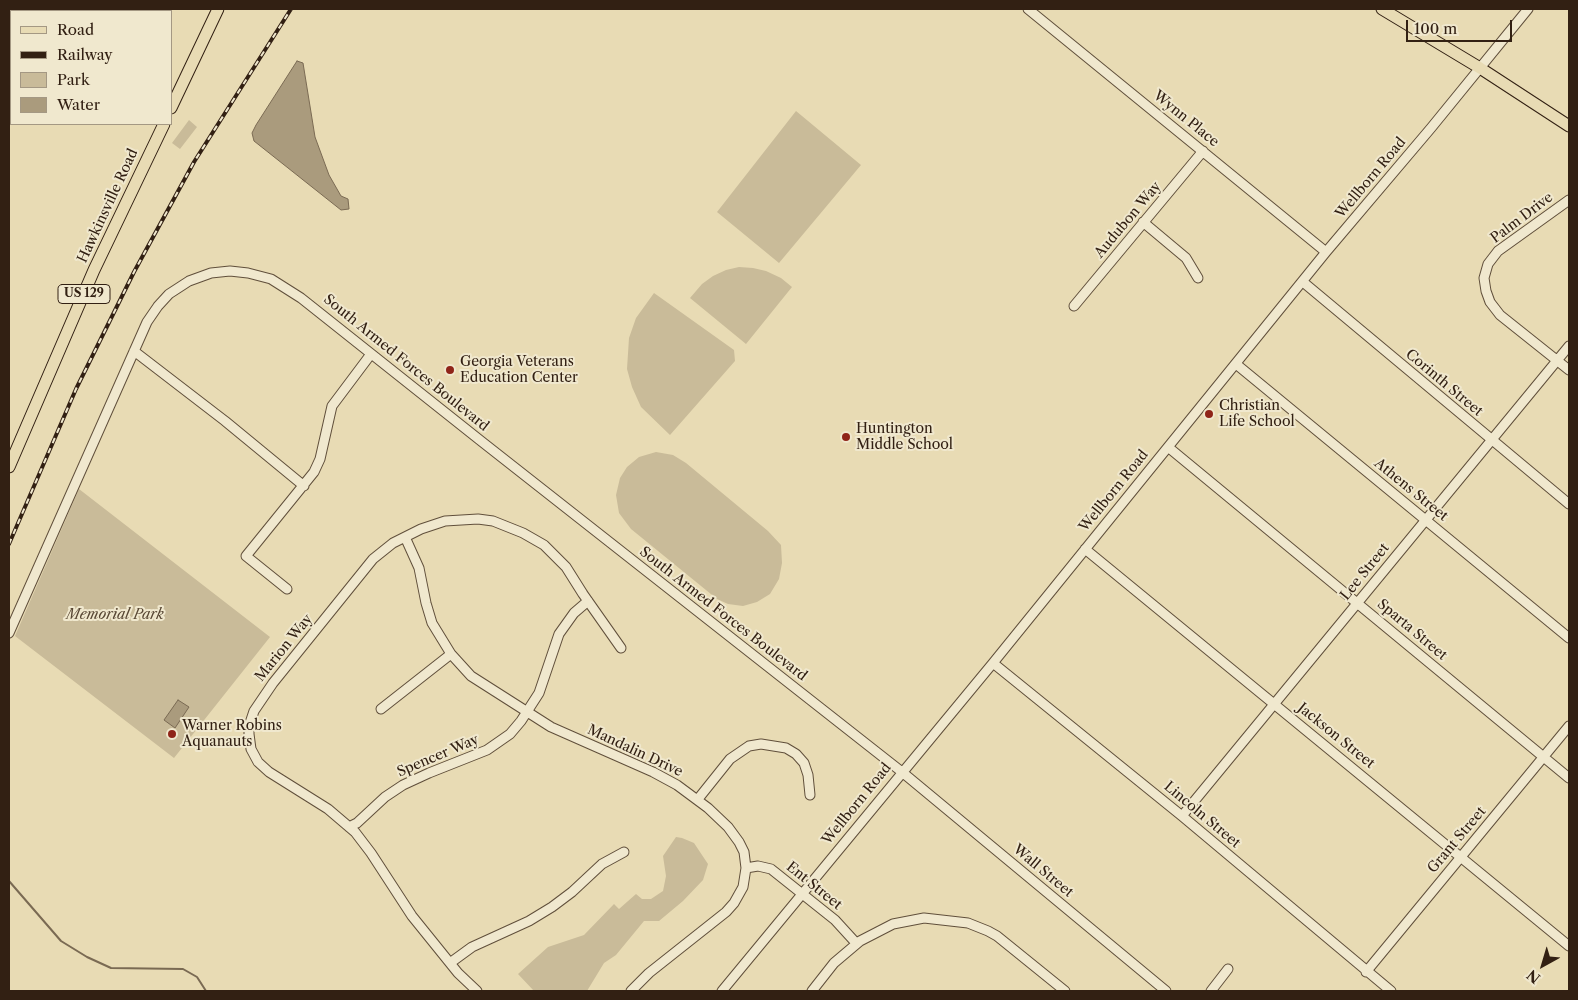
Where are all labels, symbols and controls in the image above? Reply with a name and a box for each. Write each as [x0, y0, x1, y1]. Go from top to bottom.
legend [10, 10, 172, 125]
scale bar [1408, 10, 1514, 42]
text: 100 m [1414, 19, 1457, 38]
text: Road [57, 20, 94, 39]
text: Railway [57, 45, 113, 64]
text: Park [57, 70, 90, 89]
street label: Wynn Place [1150, 87, 1222, 151]
text: Water [57, 95, 100, 114]
street label: Wellborn Road [1332, 134, 1410, 222]
street label: Hawkinsville Road [74, 146, 142, 266]
street label: Audubon Way [1091, 178, 1165, 262]
street label: Palm Drive [1488, 189, 1556, 247]
road number: US 129 [58, 284, 110, 304]
street label: South Armed Forces Boulevard [320, 291, 492, 435]
street label: Corinth Street [1402, 346, 1486, 420]
place label: Georgia Veterans Education Center [460, 354, 578, 387]
marker: Georgia Veterans Education Center [444, 364, 456, 376]
place label: Christian Life School [1219, 398, 1295, 431]
marker: Christian Life School [1203, 408, 1215, 420]
place label: Huntington Middle School [856, 421, 953, 454]
marker: Huntington Middle School [840, 431, 852, 443]
street label: Wellborn Road [1076, 447, 1152, 535]
street label: Athens Street [1371, 455, 1451, 525]
street label: Lee Street [1337, 540, 1393, 604]
street label: South Armed Forces Boulevard [636, 543, 810, 685]
street label: Sparta Street [1374, 596, 1450, 664]
park label: Memorial Park [66, 607, 164, 623]
street label: Marion Way [252, 611, 316, 685]
street label: Jackson Street [1294, 700, 1378, 772]
place label: Warner Robins Aquanauts [182, 718, 282, 750]
street label: Mandalin Drive [585, 722, 685, 780]
marker: Warner Robins Aquanauts [166, 728, 178, 740]
street label: Spencer Way [395, 731, 481, 781]
street label: Wellborn Road [819, 760, 895, 848]
street label: Lincoln Street [1160, 778, 1244, 852]
street label: Grant Street [1424, 803, 1490, 877]
street label: Wall Street [1010, 841, 1076, 901]
street label: Ent Street [783, 858, 845, 914]
north arrow [1518, 940, 1568, 990]
text: N [1523, 966, 1544, 987]

